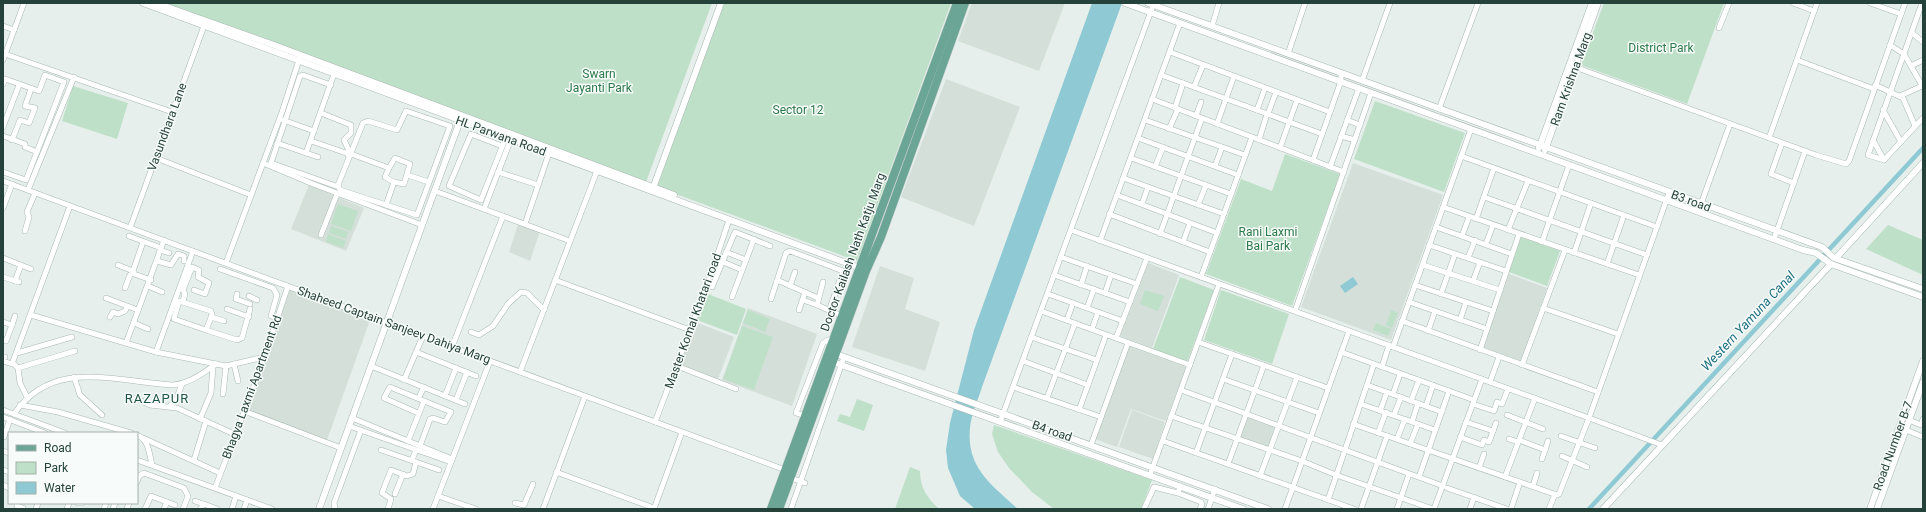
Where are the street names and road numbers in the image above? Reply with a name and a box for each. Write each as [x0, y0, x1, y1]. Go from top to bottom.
street label: Ram Krishna Marg [1548, 30, 1594, 128]
street label: Vasundhara Lane [145, 81, 189, 173]
street label: HL Parwana Road [454, 113, 548, 159]
street label: Doctor Kailash Nath Katju Marg [818, 171, 888, 333]
street label: B3 road [1669, 187, 1713, 215]
street label: Master Komal Khatari road [662, 251, 724, 391]
street label: Shaheed Captain Sanjeev Dahiya Marg [295, 283, 493, 367]
street label: Bhagya Laxmi Apartment Rd [219, 313, 285, 461]
street label: Road Number B-7 [1870, 399, 1916, 493]
street label: B4 road [1030, 418, 1074, 444]

